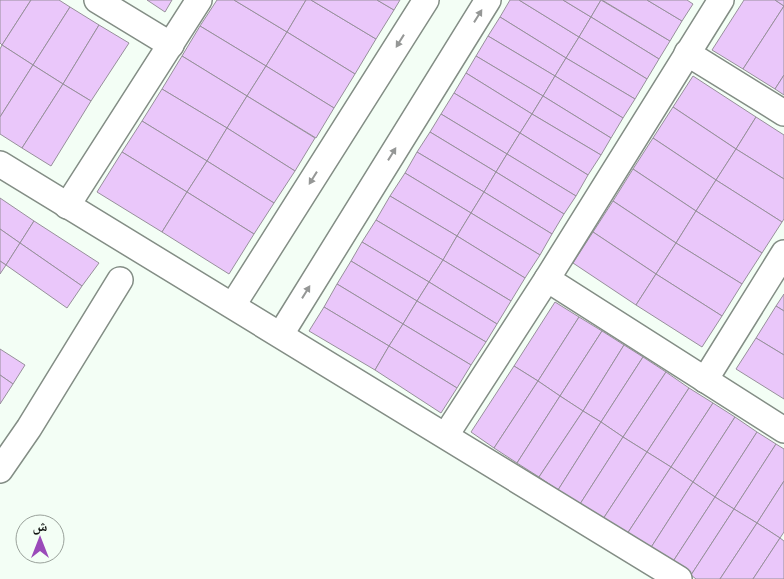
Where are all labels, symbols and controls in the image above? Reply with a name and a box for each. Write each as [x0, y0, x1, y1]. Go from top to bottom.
one-way arrow [473, 10, 483, 23]
one-way arrow [395, 35, 405, 48]
one-way arrow [388, 148, 397, 161]
one-way arrow [308, 172, 318, 185]
one-way arrow [302, 286, 311, 299]
north arrow [15, 514, 65, 564]
text: ش [33, 516, 48, 535]

